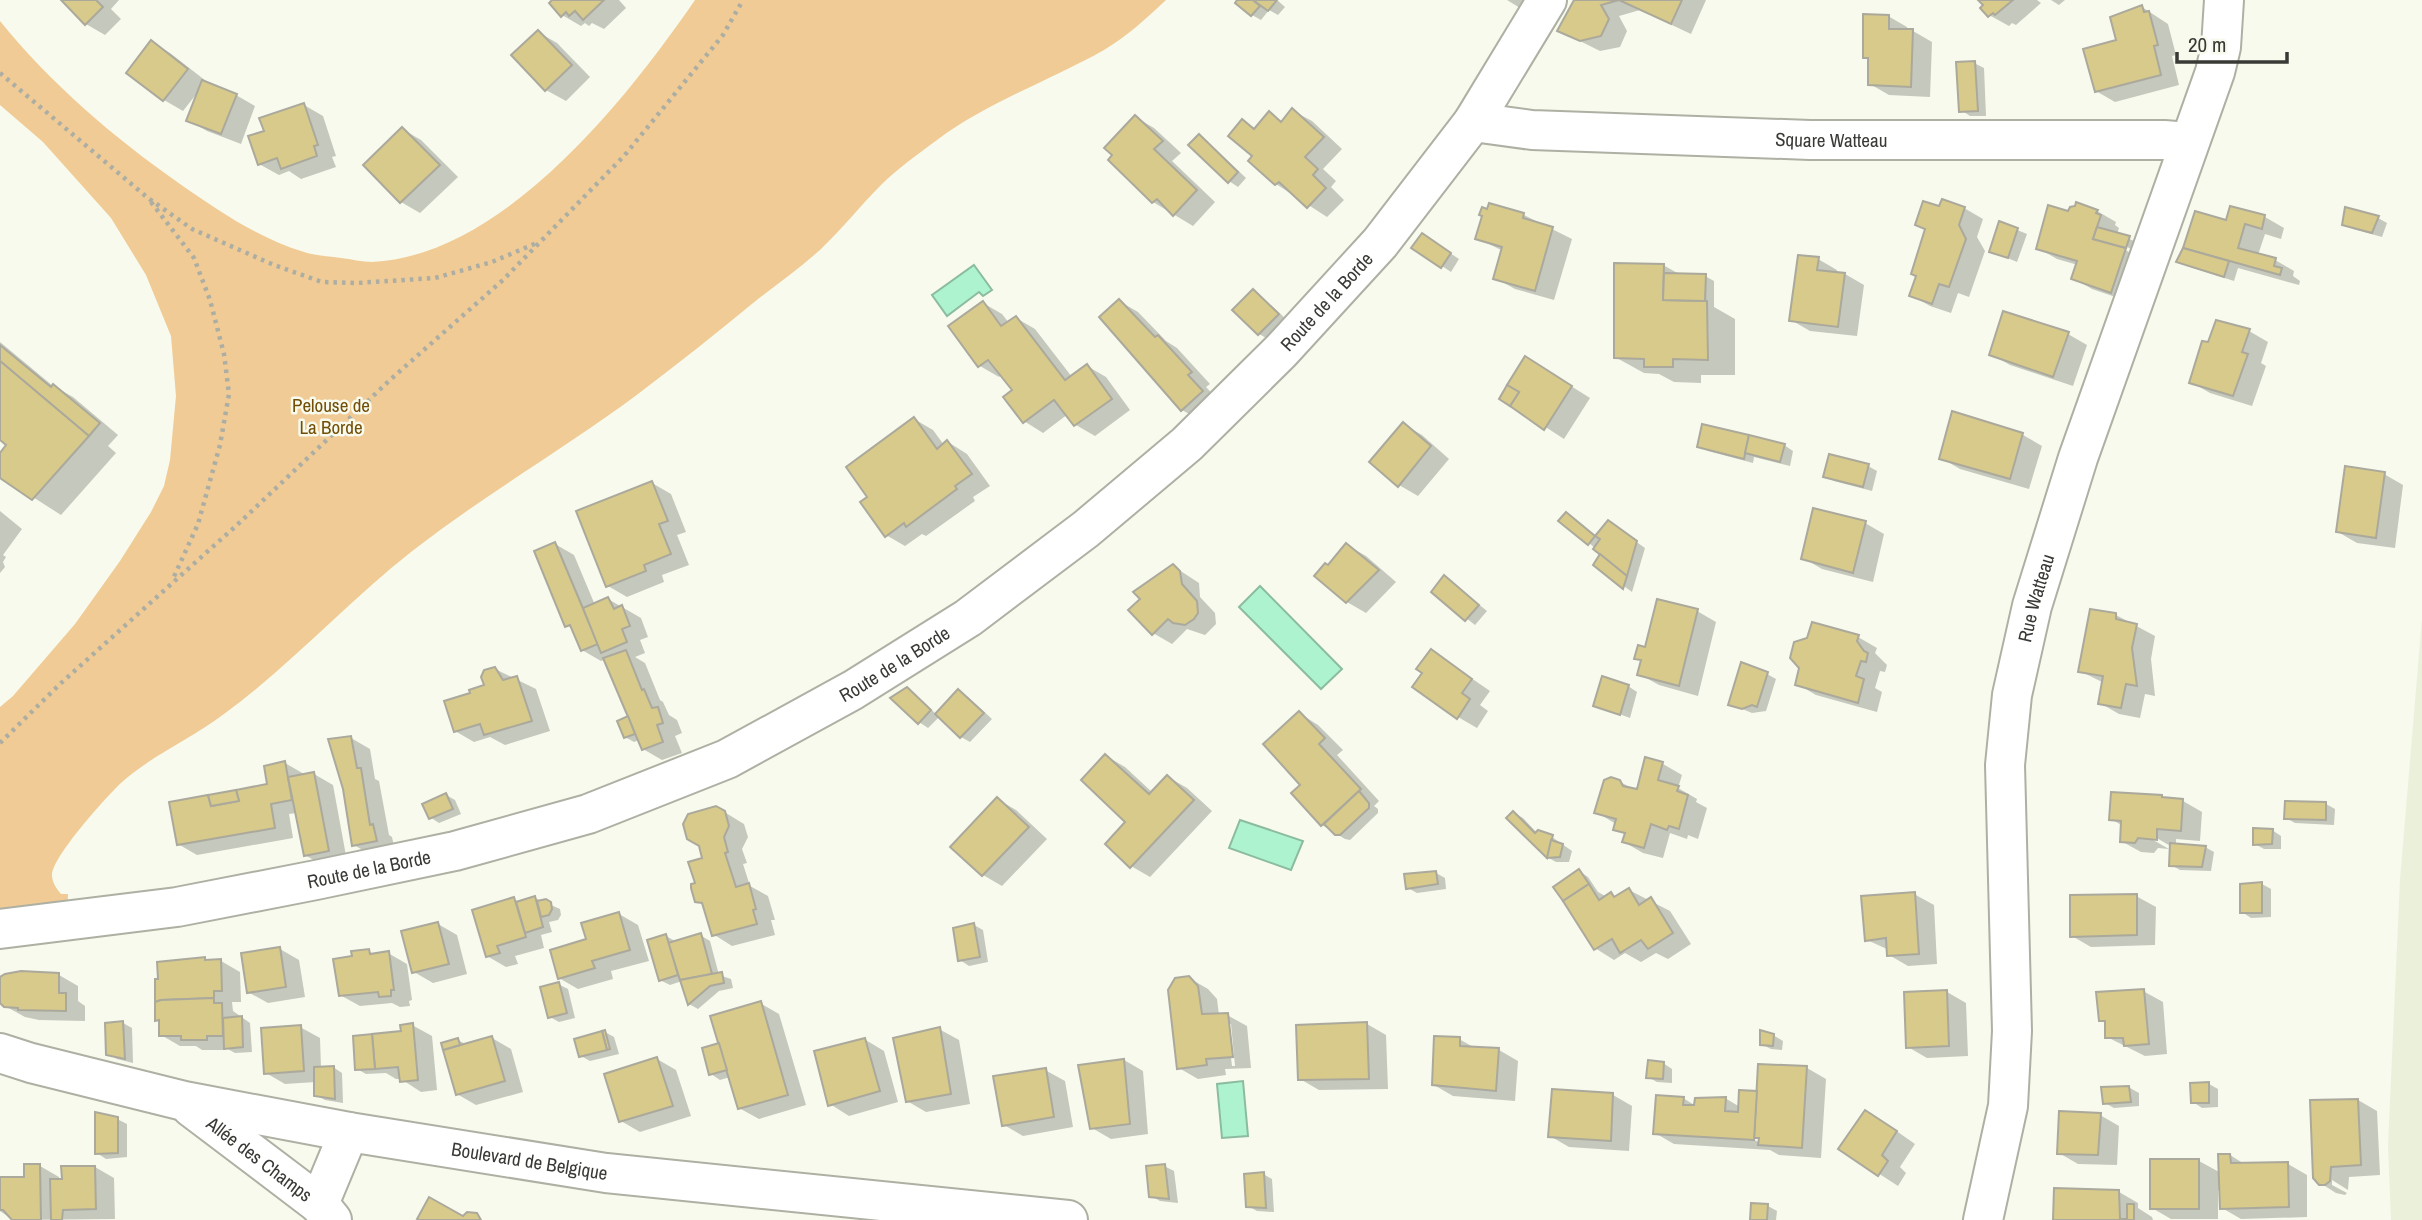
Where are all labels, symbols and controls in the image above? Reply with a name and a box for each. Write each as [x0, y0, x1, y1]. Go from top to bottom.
scale bar [2177, 21, 2287, 65]
text: 20 m [2188, 30, 2226, 59]
street label: Square Watteau [1775, 126, 1887, 153]
street label: Route de la Borde [1274, 246, 1378, 357]
park label: Pelouse de La Borde [292, 392, 370, 440]
street label: Rue Watteau [2011, 551, 2060, 645]
street label: Route de la Borde [834, 620, 955, 708]
street label: Route de la Borde [305, 843, 433, 894]
street label: Allée des Champs [200, 1110, 318, 1208]
street label: Boulevard de Belgique [450, 1136, 610, 1186]

